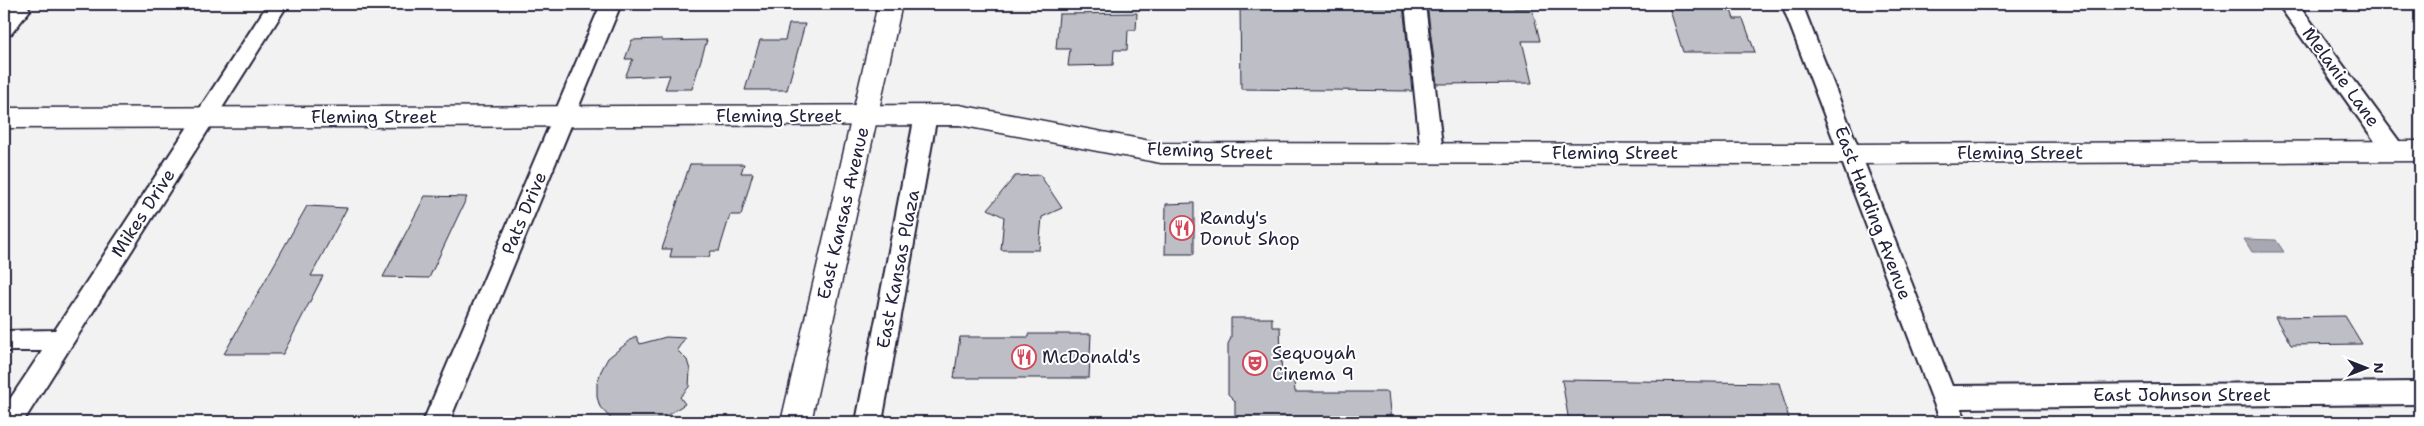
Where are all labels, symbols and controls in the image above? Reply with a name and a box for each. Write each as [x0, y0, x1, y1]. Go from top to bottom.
street label: Melanie Lane [2297, 22, 2385, 132]
street label: Fleming Street [716, 104, 842, 128]
street label: Fleming Street [311, 105, 437, 129]
street label: East Harding Avenue [1829, 123, 1917, 303]
street label: East Kansas Avenue [811, 124, 875, 302]
street label: Fleming Street [1147, 137, 1274, 165]
street label: Fleming Street [1552, 141, 1678, 165]
street label: Fleming Street [1957, 141, 2083, 165]
street label: Mikes Drive [105, 164, 181, 262]
street label: Pats Drive [496, 168, 552, 258]
street label: East Kansas Plaza [871, 188, 925, 350]
place label: Randy's Donut Shop [1200, 206, 1300, 251]
restaurant icon: Randy's Donut Shop [1169, 215, 1195, 241]
place label: Sequoyah Cinema 9 [1272, 341, 1356, 386]
restaurant icon: McDonald's [1011, 344, 1037, 370]
north arrow [2342, 344, 2392, 394]
place label: McDonald's [1042, 345, 1141, 369]
theatre icon: Sequoyah Cinema 9 [1242, 350, 1268, 376]
text: N [2370, 362, 2388, 374]
street label: East Johnson Street [2093, 383, 2271, 407]

